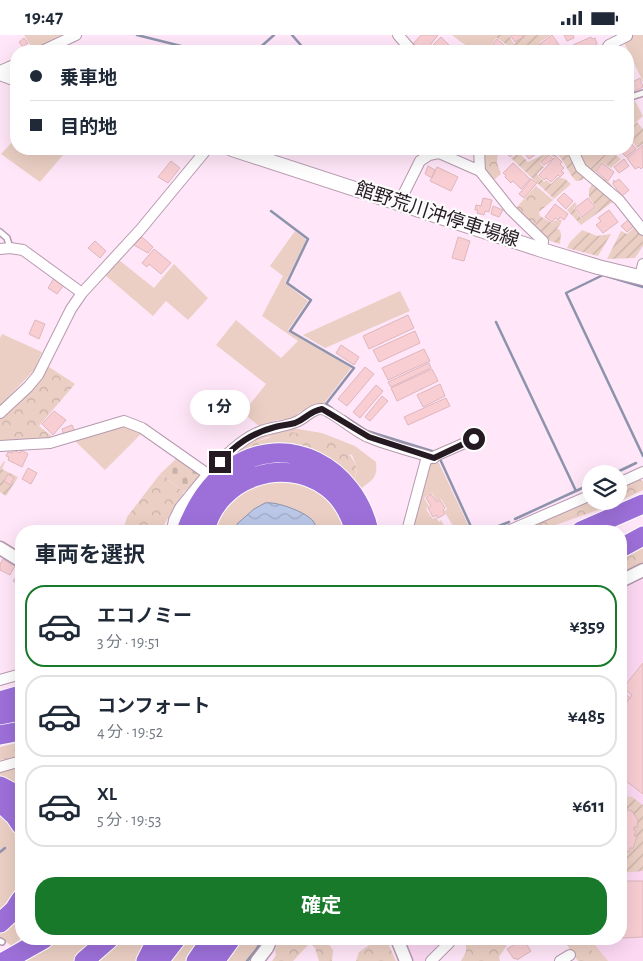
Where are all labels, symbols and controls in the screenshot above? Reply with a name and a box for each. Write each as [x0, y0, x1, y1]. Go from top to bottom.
text: 19:47 [25, 8, 63, 27]
text: 乗車地 [60, 69, 117, 88]
text: 目的地 [60, 118, 117, 137]
street label: 館野荒川沖停車場線 [353, 179, 522, 250]
callout: 1 分 [190, 389, 250, 425]
text: 1 分 [208, 399, 232, 415]
route start [463, 428, 485, 450]
route end [209, 451, 231, 473]
map controls [582, 465, 627, 510]
button: layers [582, 465, 627, 510]
text: 車両を選択 [35, 544, 145, 566]
icon: car [37, 604, 82, 649]
text: エコノミー [97, 607, 192, 626]
text: ¥359 [569, 617, 605, 636]
text: 3 分 · 19:51 [97, 634, 160, 650]
icon: car [37, 694, 82, 739]
text: コンフォート [97, 697, 210, 716]
text: ¥485 [568, 707, 605, 726]
text: 4 分 · 19:52 [97, 724, 163, 740]
icon: car [37, 784, 82, 829]
text: XL [97, 785, 117, 804]
text: ¥611 [572, 797, 605, 816]
text: 5 分 · 19:53 [97, 812, 161, 828]
button: 確定 [35, 877, 607, 935]

